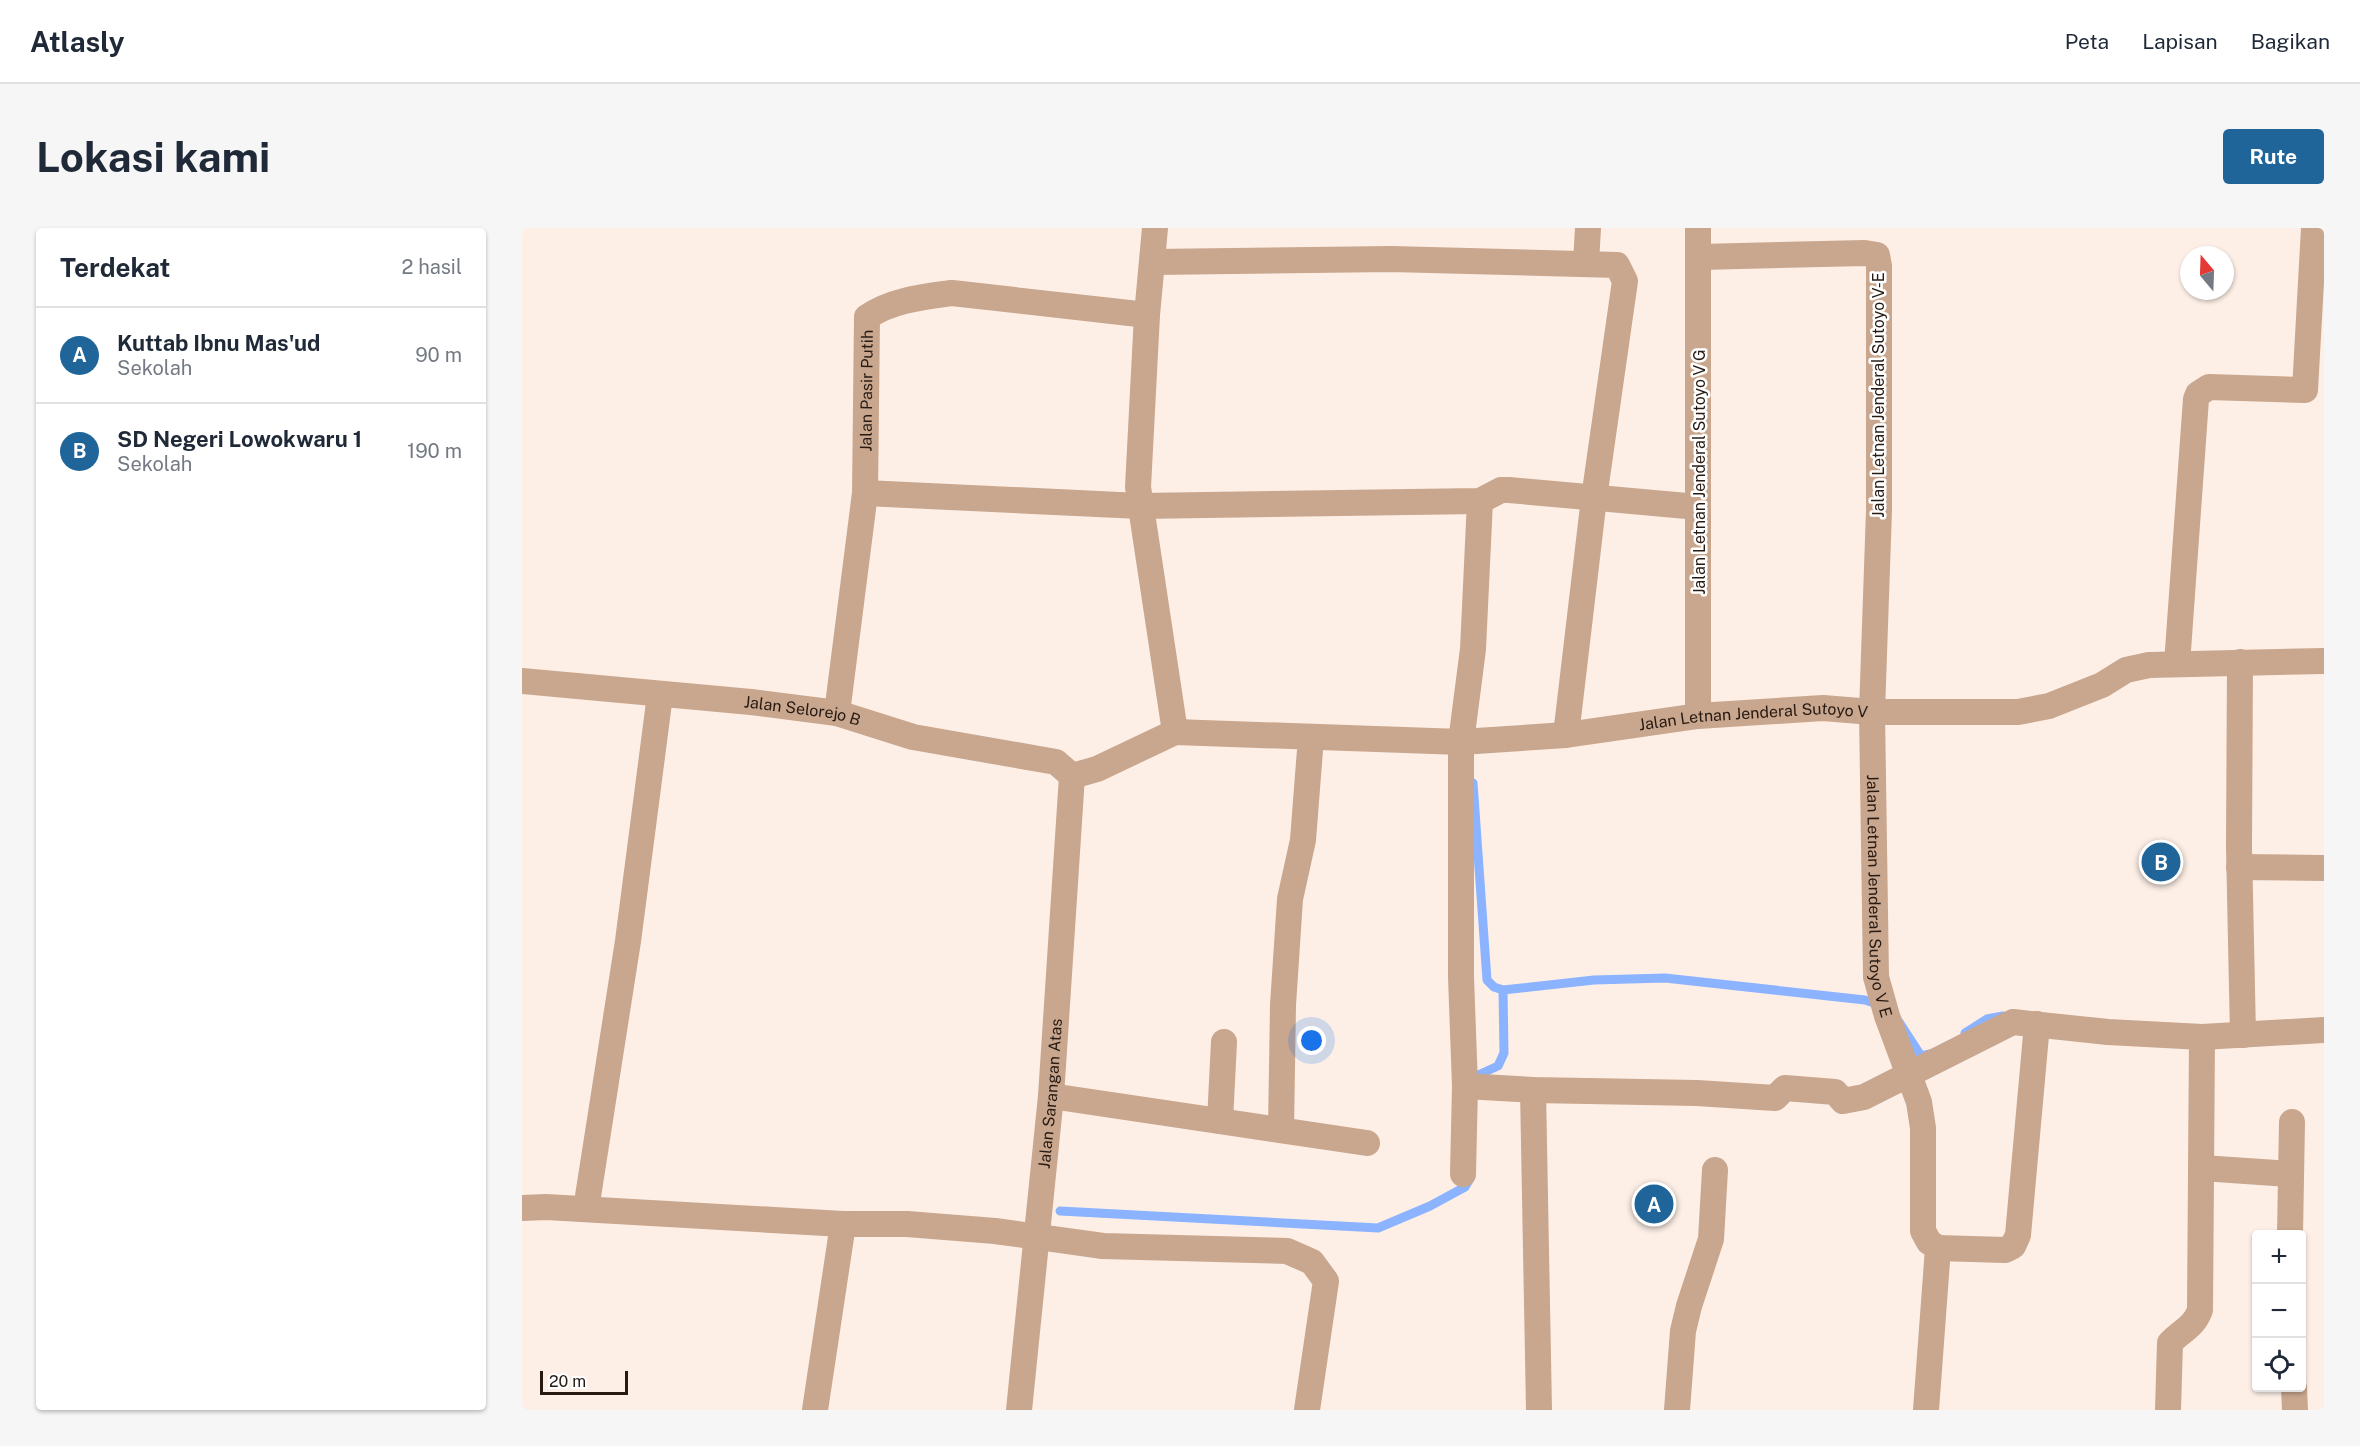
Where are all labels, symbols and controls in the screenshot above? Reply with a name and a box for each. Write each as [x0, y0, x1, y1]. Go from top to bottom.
text: Atlasly [30, 25, 124, 58]
text: Peta [2065, 29, 2109, 54]
text: Lapisan [2142, 29, 2218, 54]
text: Bagikan [2251, 29, 2330, 54]
button: Rute [2223, 129, 2324, 184]
text: Lokasi kami [36, 132, 270, 181]
north arrow [2180, 246, 2234, 300]
text: Terdekat [60, 252, 170, 283]
text: 2 hasil [402, 255, 462, 279]
street label: Jalan Letnan Jenderal Sutoyo V-E [1869, 272, 1888, 518]
text: Kuttab Ibnu Mas'ud [117, 330, 320, 356]
street label: Jalan Pasir Putih [856, 330, 877, 452]
text: A [72, 343, 87, 367]
text: 90 m [415, 343, 462, 367]
street label: Jalan Letnan Jenderal Sutoyo V G [1690, 349, 1709, 595]
text: Sekolah [117, 356, 192, 380]
text: SD Negeri Lowokwaru 1 [117, 426, 362, 452]
text: B [73, 439, 86, 463]
text: 190 m [407, 439, 462, 463]
text: Sekolah [117, 452, 192, 476]
street label: Jalan Selorejo B [743, 692, 863, 730]
street label: Jalan Letnan Jenderal Sutoyo V [1637, 699, 1869, 734]
street label: Jalan Letnan Jenderal Sutoyo V E [1863, 774, 1896, 1020]
pin: B [2142, 840, 2180, 884]
street label: Jalan Sarangan Atas [1035, 1018, 1066, 1170]
your location [1297, 1026, 1326, 1055]
pin: A [1634, 1182, 1674, 1226]
map controls [2252, 1230, 2306, 1392]
button: + [2252, 1230, 2306, 1284]
button: − [2252, 1284, 2306, 1338]
button: locate [2252, 1338, 2306, 1392]
scale bar [540, 1368, 628, 1396]
text: 20 m [549, 1372, 586, 1391]

